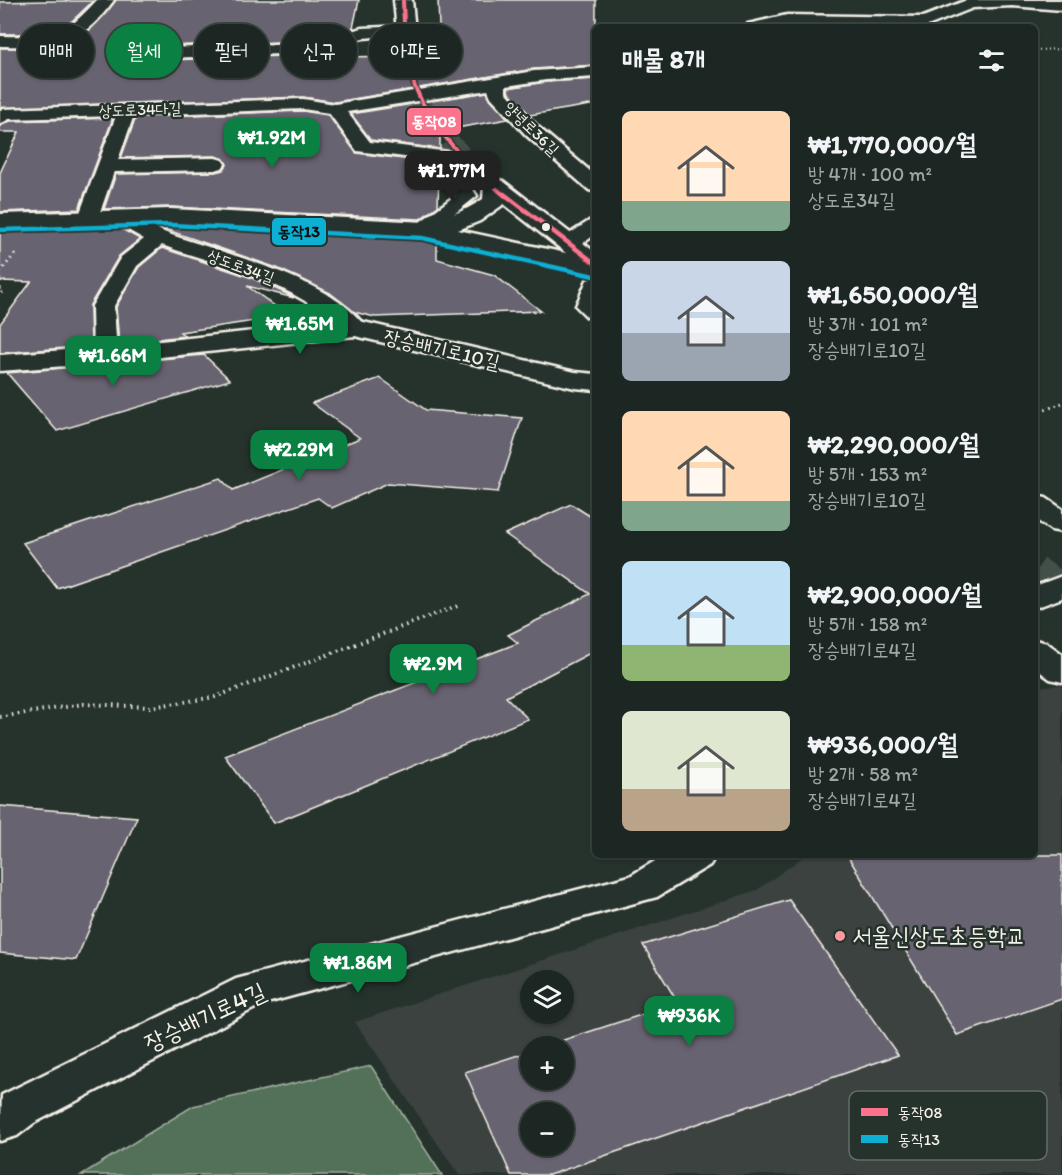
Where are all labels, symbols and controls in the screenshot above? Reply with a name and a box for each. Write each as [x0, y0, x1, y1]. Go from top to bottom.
chip: 매매 [18, 24, 94, 78]
chip: 월세 [106, 24, 182, 78]
chip: 필터 [194, 24, 269, 78]
chip: 신규 [281, 24, 357, 78]
chip: 아파트 [369, 24, 462, 78]
text: 매물 8개 [622, 43, 705, 75]
icon: filters [975, 44, 1008, 77]
street label: 양녕로36길 [500, 98, 563, 159]
street label: 상도로34다길 [98, 99, 182, 120]
line badge: 동작08 [406, 107, 462, 136]
text: 동작08 [412, 112, 456, 131]
pin: ₩1.92M [223, 118, 321, 169]
text: ₩1.92M [238, 125, 306, 149]
text: ₩1,770,000/월 [808, 128, 976, 160]
icon: home [670, 135, 742, 207]
pin: ₩1.77M [403, 151, 501, 202]
text: ₩1.77M [419, 158, 485, 182]
text: 방 4개 · 100 m² [808, 162, 932, 186]
text: 상도로34길 [808, 188, 895, 212]
line badge: 동작13 [271, 217, 327, 246]
unlabelled marker [540, 221, 552, 233]
text: 동작13 [278, 222, 320, 241]
street label: 상도로34길 [205, 246, 277, 287]
text: ₩1,650,000/월 [808, 278, 978, 310]
icon: home [670, 285, 742, 357]
pin: ₩1.65M [251, 304, 349, 355]
text: ₩1.65M [266, 311, 334, 335]
text: 방 3개 · 101 m² [808, 312, 928, 336]
street label: 장승배기로10길 [382, 324, 502, 374]
pin: ₩1.66M [64, 336, 162, 387]
text: 장승배기로10길 [808, 338, 926, 362]
text: ₩1.66M [79, 343, 147, 367]
text: ₩2,290,000/월 [808, 428, 979, 460]
pin: ₩2.29M [250, 430, 348, 481]
icon: home [670, 435, 742, 507]
text: ₩2.29M [264, 437, 334, 461]
text: 방 5개 · 153 m² [808, 462, 927, 486]
text: 장승배기로10길 [808, 488, 926, 512]
text: ₩2,900,000/월 [808, 578, 982, 610]
icon: home [670, 585, 742, 657]
text: 방 5개 · 158 m² [808, 612, 927, 636]
text: 장승배기로4길 [808, 638, 917, 662]
pin: ₩2.9M [391, 644, 475, 695]
text: ₩2.9M [404, 651, 462, 675]
text: ₩936,000/월 [808, 728, 958, 760]
icon: home [670, 735, 742, 807]
text: 방 2개 · 58 m² [808, 762, 918, 786]
text: 장승배기로4길 [808, 788, 917, 812]
place label: 서울신상도초등학교 [852, 921, 1026, 950]
marker: 서울신상도초등학교 [833, 929, 847, 943]
pin: ₩1.86M [309, 943, 407, 994]
text: ₩1.86M [324, 950, 392, 974]
map controls [520, 970, 574, 1156]
button: layers [520, 970, 574, 1024]
street label: 장승배기로4길 [140, 976, 270, 1057]
pin: ₩936K [647, 996, 731, 1047]
text: ₩936K [658, 1003, 720, 1027]
button: + [520, 1036, 574, 1090]
legend [849, 1091, 1047, 1160]
button: − [520, 1102, 574, 1156]
text: 동작08 [898, 1103, 943, 1122]
text: 동작13 [898, 1130, 940, 1149]

